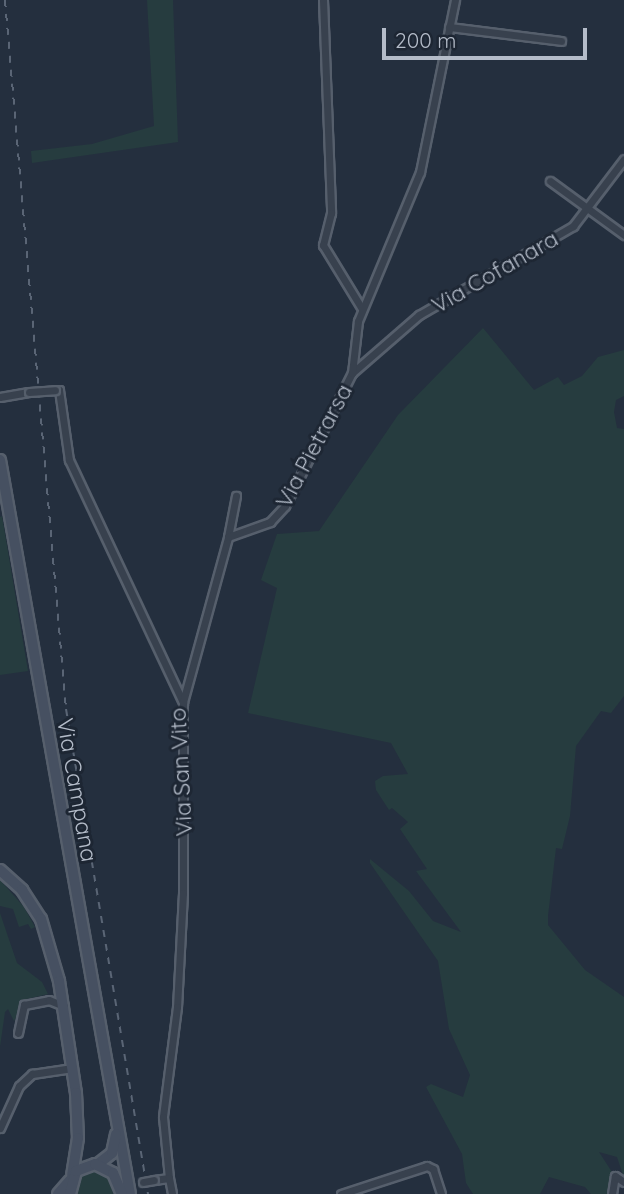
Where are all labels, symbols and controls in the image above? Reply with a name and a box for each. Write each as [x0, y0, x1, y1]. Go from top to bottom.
scale bar [386, 14, 591, 58]
text: 200 m [395, 27, 457, 53]
street label: Via Cofanara [427, 225, 563, 319]
street label: Via Pietrarsa [270, 379, 358, 513]
street label: Via San Vito [164, 707, 198, 837]
street label: Via Campana [51, 716, 103, 864]

